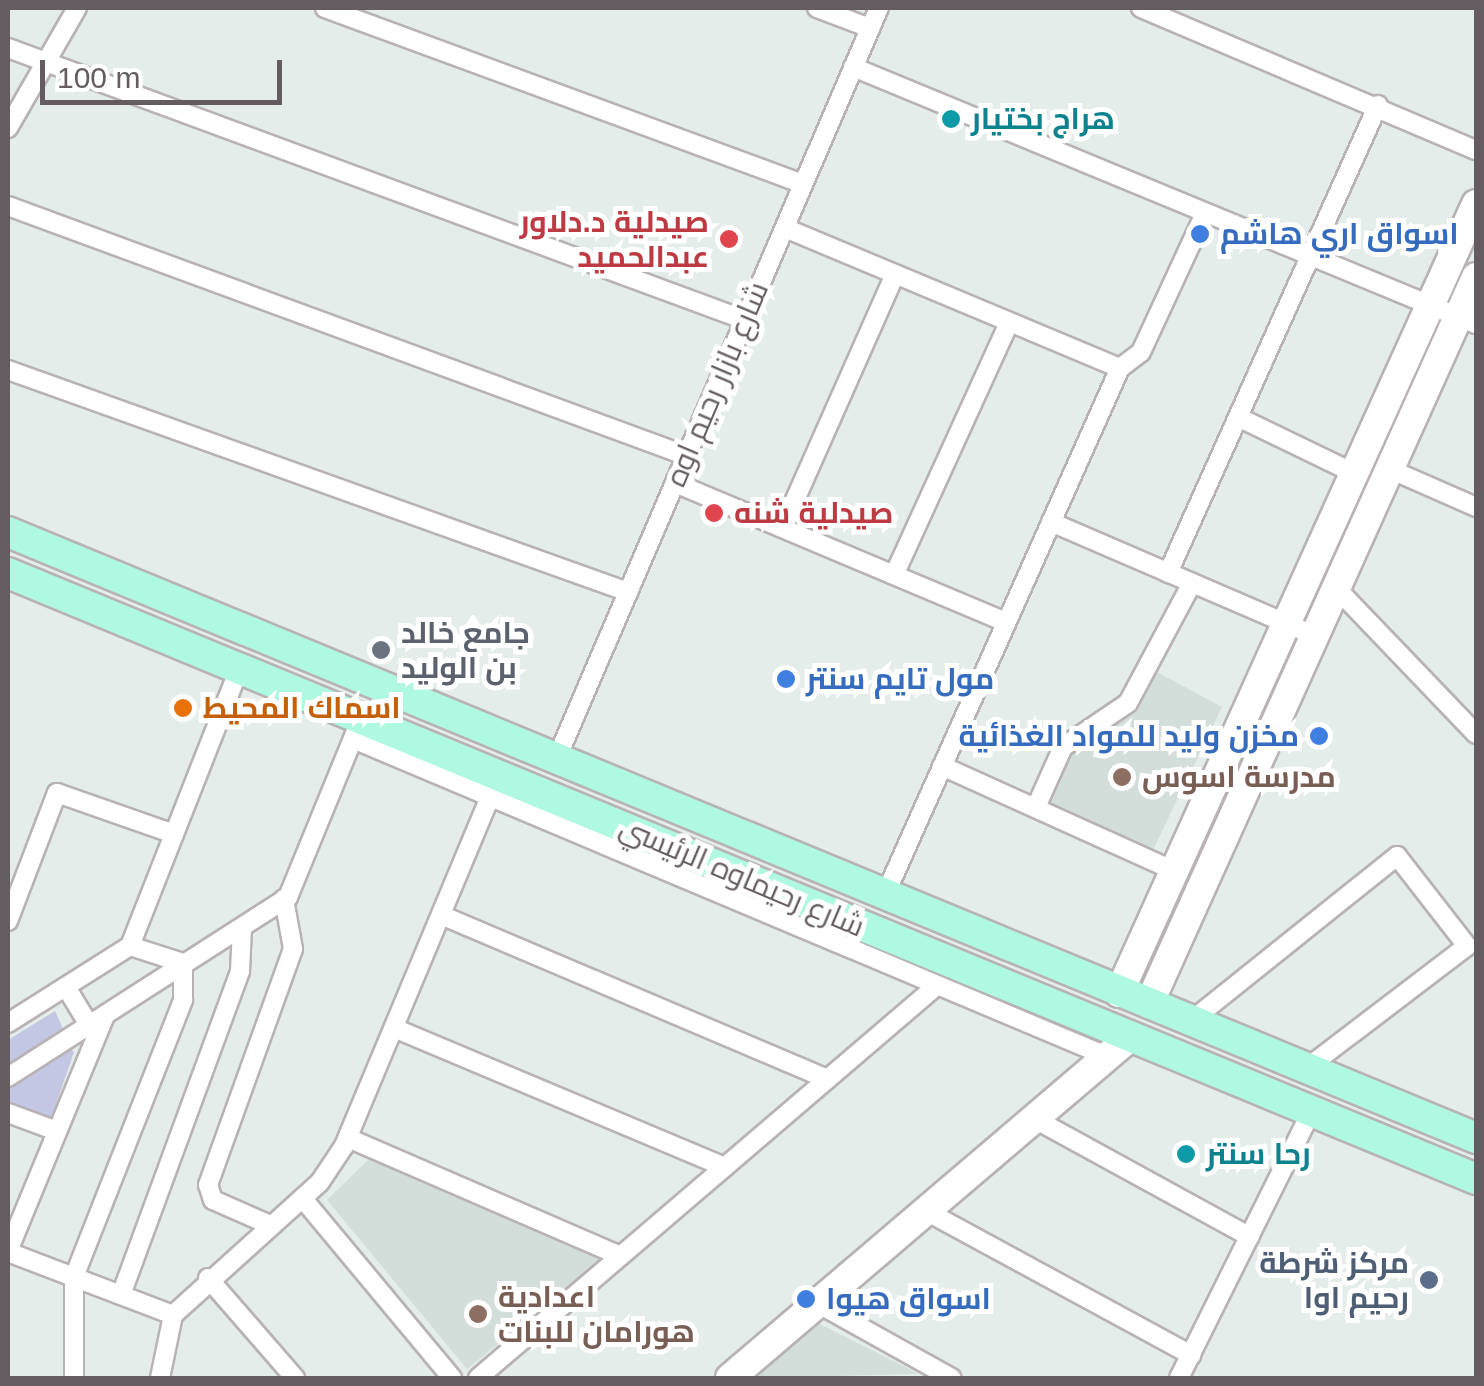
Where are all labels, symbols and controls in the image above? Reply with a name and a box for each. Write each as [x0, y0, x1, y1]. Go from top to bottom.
scale bar [45, 40, 288, 102]
text: 100 m [57, 61, 140, 94]
place label: هراج بختيار [971, 101, 1115, 137]
marker: هراج بختيار [940, 108, 962, 130]
place label: صيدلية د.دلاور عبدالحميد [520, 204, 709, 274]
place label: اسواق اري هاشم [1220, 216, 1459, 252]
marker: اسواق اري هاشم [1189, 223, 1211, 245]
marker: صيدلية د.دلاور عبدالحميد [718, 228, 740, 250]
street label: شارع بازار رحيم اوه [658, 276, 776, 492]
place label: صيدلية شنه [734, 495, 894, 531]
marker: صيدلية شنه [703, 502, 725, 524]
place label: جامع خالد بن الوليد [401, 615, 530, 686]
marker: جامع خالد بن الوليد [370, 639, 392, 661]
place label: مول تايم سنتر [806, 661, 994, 697]
marker: مول تايم سنتر [775, 668, 797, 690]
place label: اسماك المحيط [203, 690, 401, 726]
marker: اسماك المحيط [172, 697, 194, 719]
place label: مخزن وليد للمواد الغذائية [958, 718, 1299, 754]
marker: مخزن وليد للمواد الغذائية [1308, 725, 1330, 747]
place label: مدرسة اسوس [1142, 759, 1336, 795]
marker: مدرسة اسوس [1111, 766, 1133, 788]
street label: شارع رحيماوه الرئيسي [614, 809, 870, 945]
place label: رحا سنتر [1206, 1136, 1311, 1172]
marker: رحا سنتر [1175, 1143, 1197, 1165]
place label: مركز شرطة رحيم اوا [1259, 1245, 1409, 1316]
marker: مركز شرطة رحيم اوا [1418, 1269, 1440, 1291]
place label: اعدادية هورامان للبنات [498, 1279, 695, 1350]
place label: اسواق هيوا [826, 1281, 991, 1317]
marker: اسواق هيوا [795, 1288, 817, 1310]
marker: اعدادية هورامان للبنات [467, 1303, 489, 1325]

